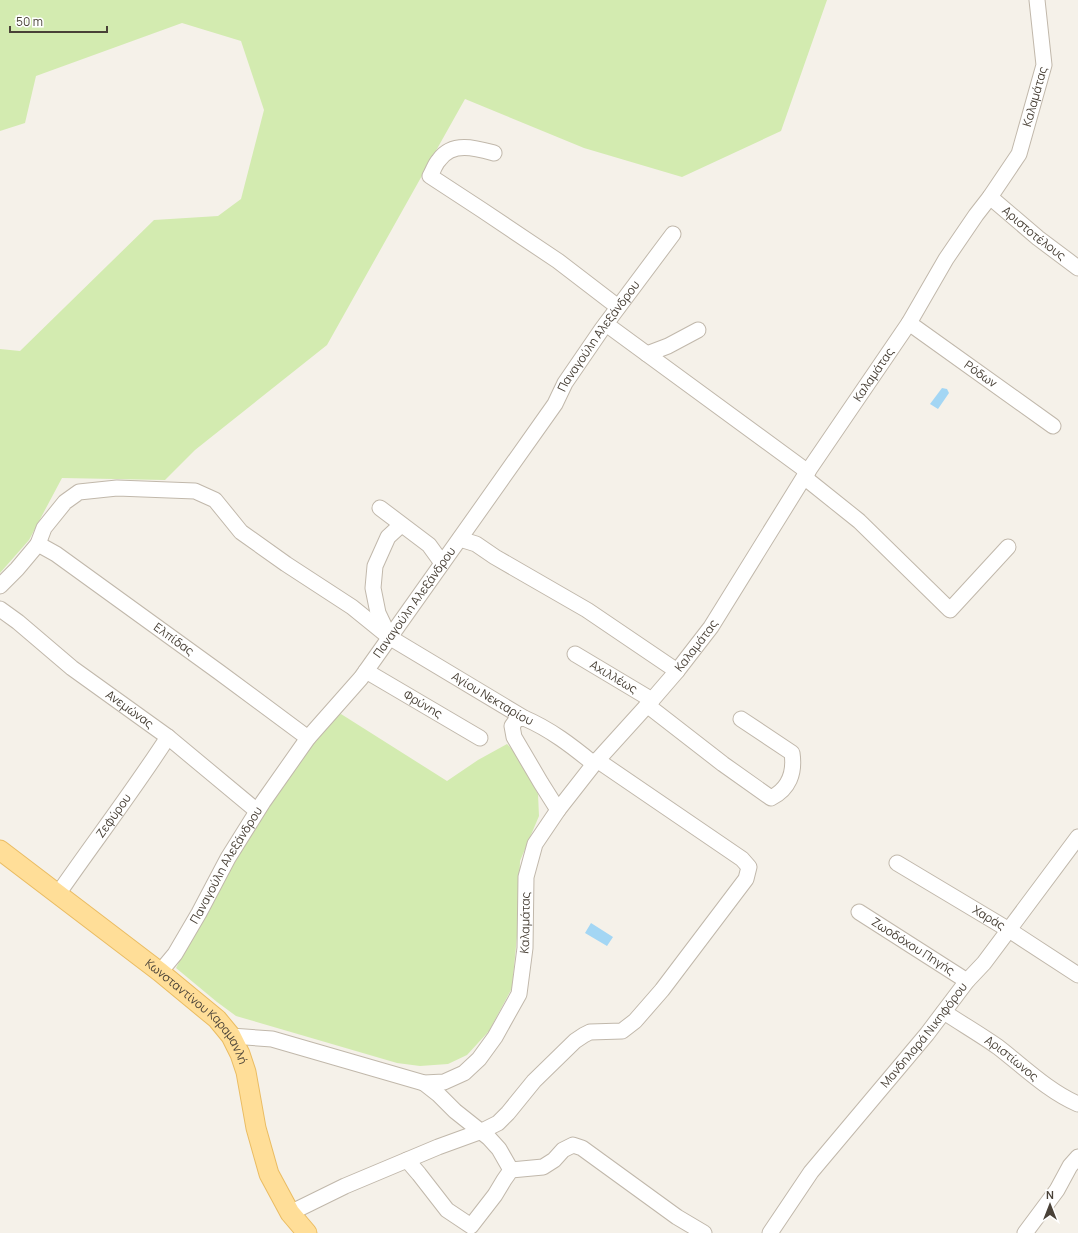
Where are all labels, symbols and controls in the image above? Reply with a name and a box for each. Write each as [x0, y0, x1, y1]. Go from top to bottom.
scale bar [10, 8, 107, 34]
text: 50 m [16, 13, 43, 30]
street label: Καλαμάτας [1018, 64, 1051, 128]
street label: Αριστοτέλους [999, 202, 1070, 264]
street label: Παναγούλη Αλεξάνδρου [553, 277, 643, 394]
street label: Καλαμάτας [849, 344, 898, 405]
street label: Ρόδων [961, 356, 1001, 391]
street label: Παναγούλη Αλεξάνδρου [369, 543, 459, 661]
street label: Καλαμάτας [671, 616, 722, 675]
street label: Ελπίδας [150, 618, 198, 659]
street label: Αχιλλέως [587, 656, 641, 698]
street label: Αγίου Νεκταρίου [449, 668, 536, 729]
street label: Ανεμώνας [102, 686, 158, 732]
street label: Φρύνης [401, 686, 446, 722]
street label: Ζεφύρου [92, 790, 135, 841]
street label: Παναγούλη Αλεξάνδρου [186, 803, 266, 927]
street label: Καλαμάτας [515, 891, 534, 955]
street label: Χαράς [969, 901, 1009, 934]
street label: Ζωοδόχου Πηγής [868, 913, 958, 979]
street label: Κωνσταντίνου Καραμανλή [142, 955, 252, 1066]
street label: Μανδηλαρά Νικηφόρου [876, 979, 971, 1091]
street label: Αριστίωνος [982, 1031, 1043, 1085]
north arrow [1030, 1185, 1070, 1225]
text: N [1046, 1187, 1054, 1202]

